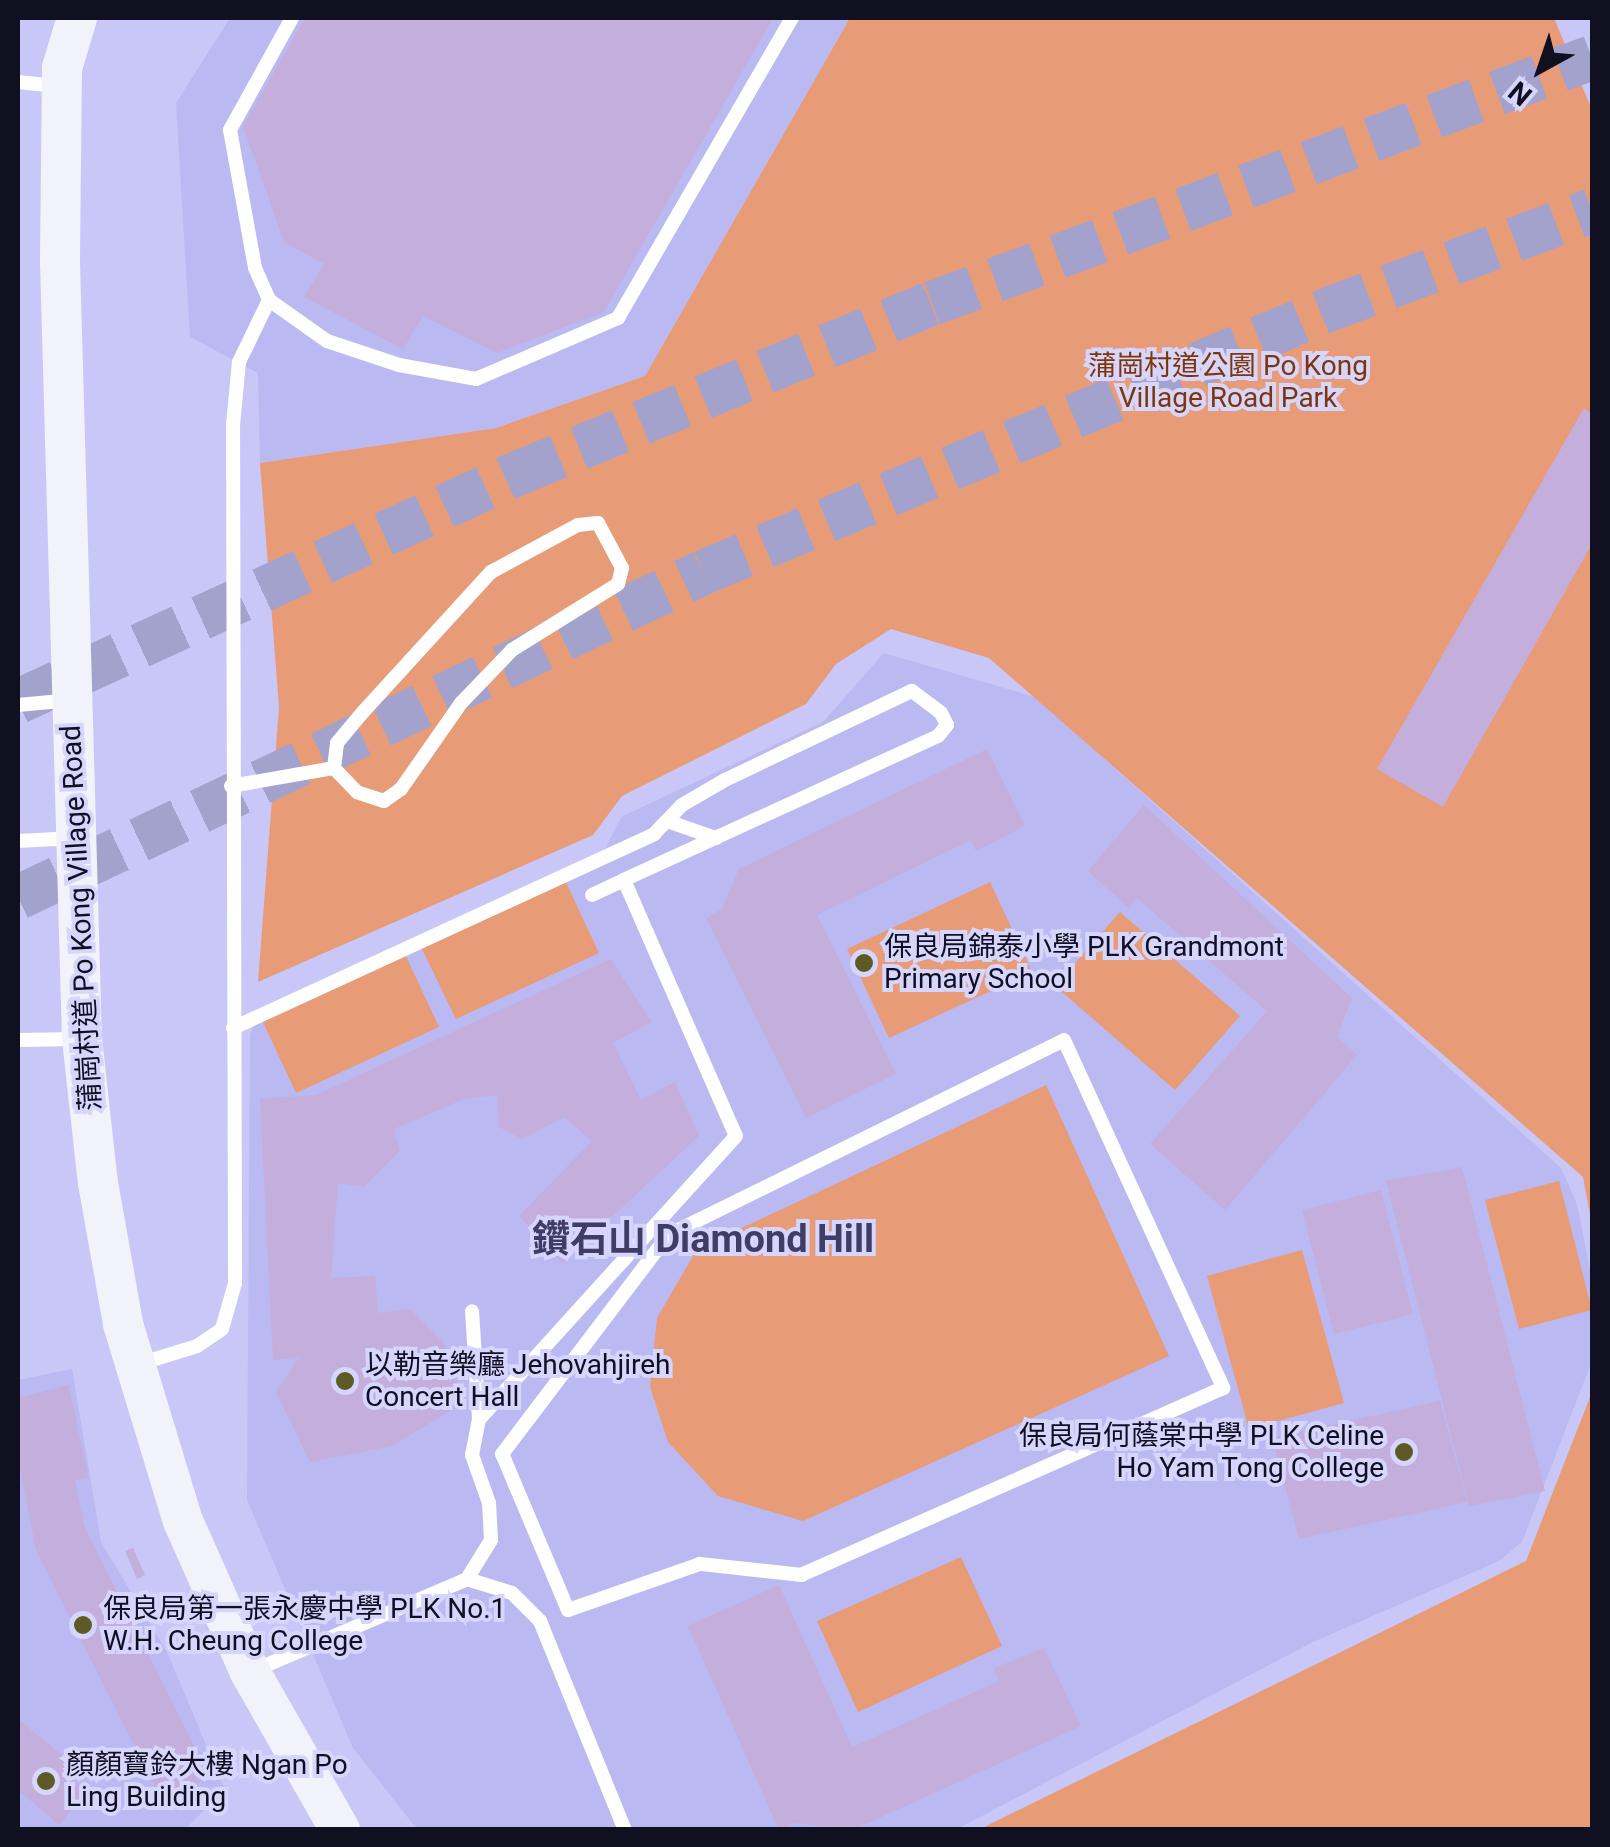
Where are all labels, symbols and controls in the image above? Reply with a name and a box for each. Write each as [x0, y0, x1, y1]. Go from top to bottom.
north arrow [1490, 20, 1590, 120]
text: N [1502, 74, 1539, 112]
park label: 蒲崗村道公園 Po Kong Village Road Park [1088, 349, 1368, 415]
street label: 蒲崗村道 Po Kong Village Road [54, 724, 108, 1112]
place label: 保良局錦泰小學 PLK Grandmont Primary School [884, 930, 1284, 996]
marker: 保良局錦泰小學 PLK Grandmont Primary School [853, 952, 875, 974]
district label: 鑽石山 Diamond Hill [532, 1217, 874, 1263]
place label: 以勒音樂廳 Jehovahjireh Concert Hall [365, 1348, 670, 1414]
marker: 以勒音樂廳 Jehovahjireh Concert Hall [334, 1370, 356, 1392]
place label: 保良局何蔭棠中學 PLK Celine Ho Yam Tong College [1019, 1419, 1384, 1485]
marker: 保良局何蔭棠中學 PLK Celine Ho Yam Tong College [1393, 1441, 1415, 1463]
place label: 保良局第一張永慶中學 PLK No.1 W.H. Cheung College [103, 1592, 506, 1658]
marker: 保良局第一張永慶中學 PLK No.1 W.H. Cheung College [72, 1614, 94, 1636]
place label: 顏顏寶鈴大樓 Ngan Po Ling Building [66, 1748, 348, 1814]
marker: 顏顏寶鈴大樓 Ngan Po Ling Building [35, 1770, 57, 1792]

